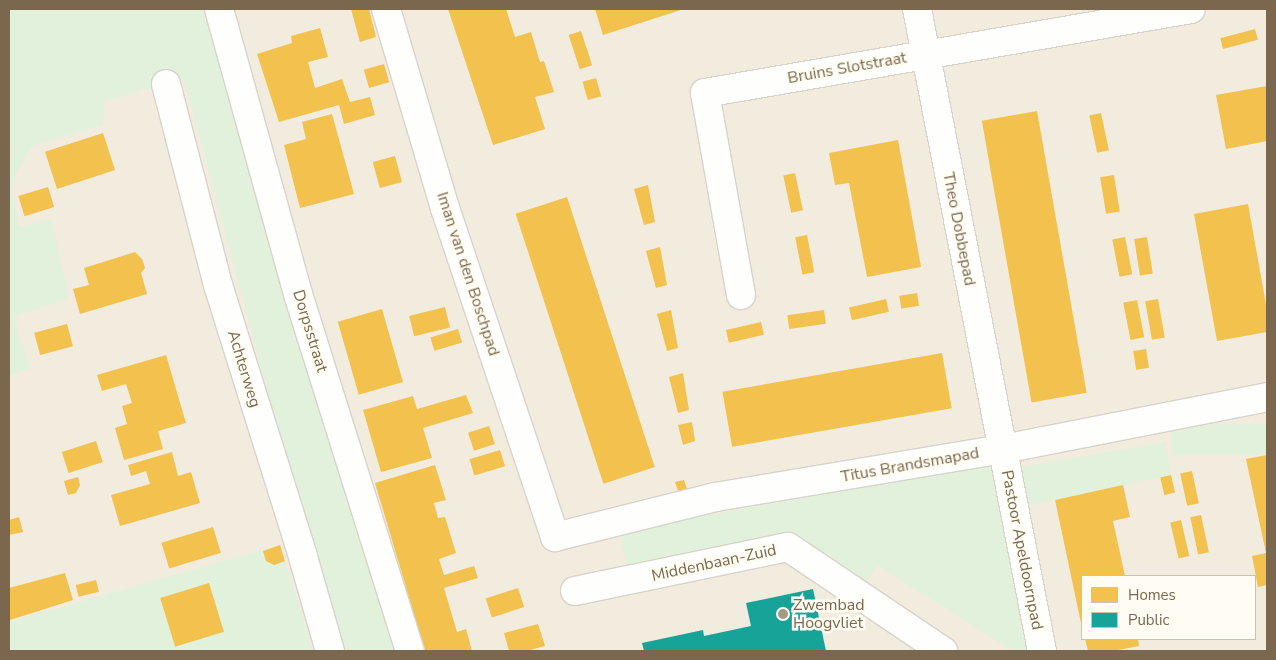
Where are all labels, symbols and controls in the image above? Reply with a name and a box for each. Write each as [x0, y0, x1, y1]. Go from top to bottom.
street label: Bruins Slotstraat [786, 48, 908, 88]
street label: Theo Dobbepad [939, 171, 979, 287]
street label: Iman van den Boschpad [432, 190, 504, 358]
street label: Dorpsstraat [288, 288, 332, 374]
street label: Achterweg [223, 328, 265, 410]
street label: Titus Brandsmapad [839, 443, 981, 487]
street label: Pastoor Apeldoornpad [997, 469, 1047, 631]
street label: Middenbaan-Zuid [650, 540, 778, 586]
legend [1081, 575, 1256, 640]
text: Homes [1128, 585, 1176, 605]
place label: Zwembad Hoogvliet [793, 595, 865, 633]
marker: Zwembad Hoogvliet [777, 608, 789, 620]
text: Public [1128, 610, 1169, 630]

